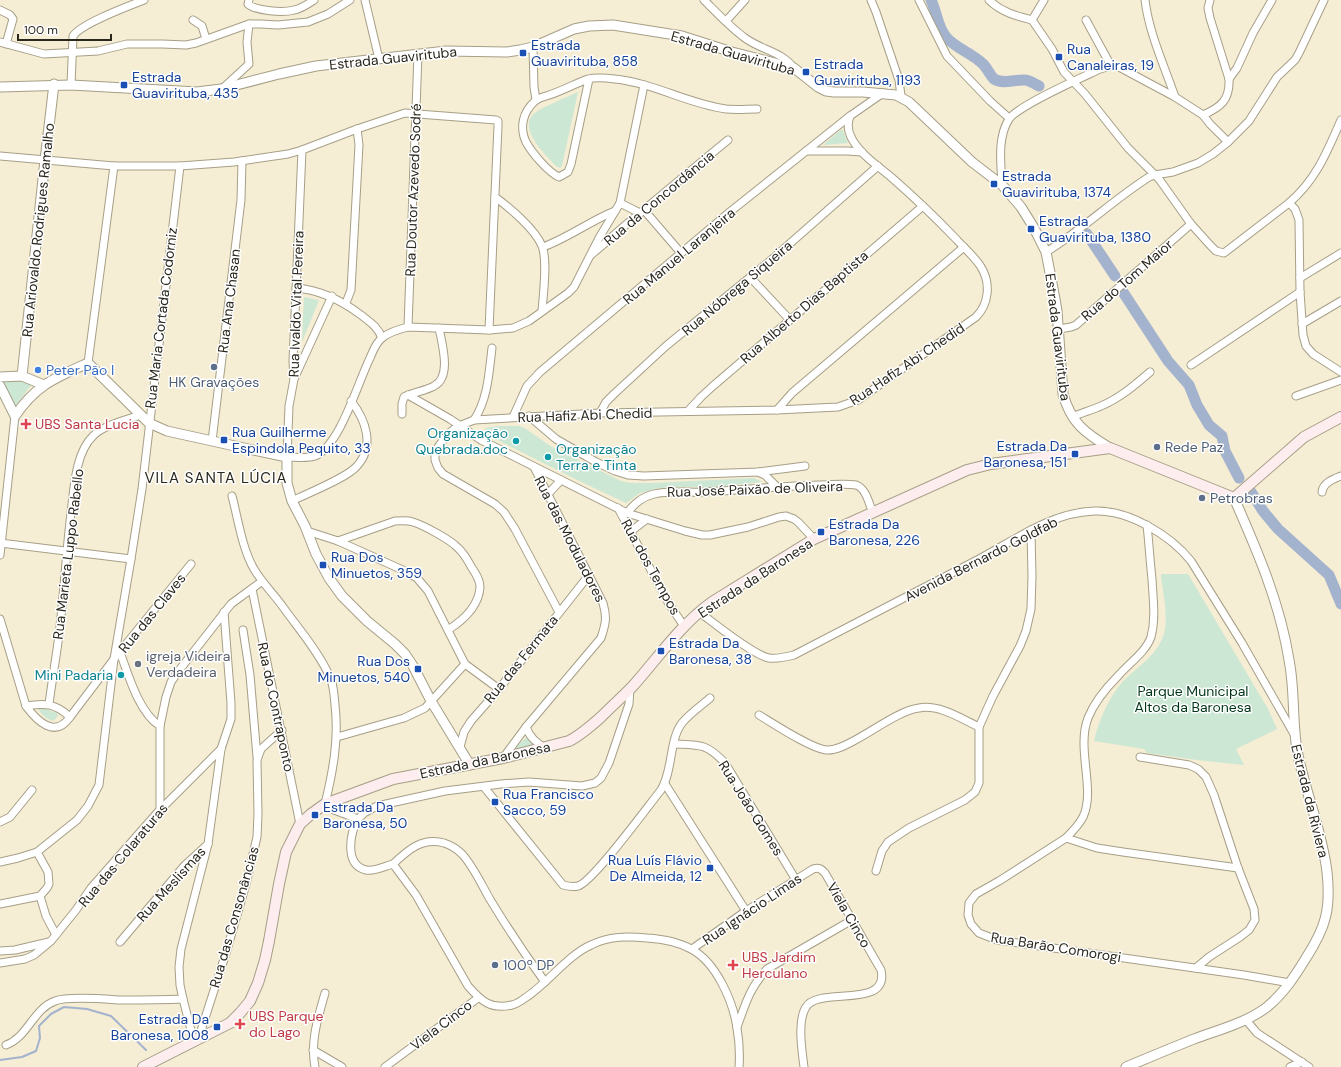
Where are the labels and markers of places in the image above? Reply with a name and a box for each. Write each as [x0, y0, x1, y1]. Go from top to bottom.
place label: Estrada Guavirituba, 858 [531, 36, 638, 70]
place label: Rua Canaleiras, 19 [1067, 40, 1154, 74]
marker: Estrada Guavirituba, 858 [518, 48, 528, 58]
marker: Rua Canaleiras, 19 [1054, 52, 1064, 62]
place label: Estrada Guavirituba, 1193 [814, 55, 921, 89]
marker: Estrada Guavirituba, 1193 [801, 67, 811, 77]
place label: Estrada Guavirituba, 435 [132, 68, 239, 102]
marker: Estrada Guavirituba, 435 [119, 80, 129, 90]
place label: Estrada Guavirituba, 1374 [1002, 167, 1111, 201]
marker: Estrada Guavirituba, 1374 [989, 179, 999, 189]
place label: Estrada Guavirituba, 1380 [1039, 212, 1151, 246]
marker: Estrada Guavirituba, 1380 [1026, 224, 1036, 234]
place label: Peter Pão I [46, 361, 114, 379]
marker: HK Gravações [209, 362, 219, 372]
marker: Peter Pão I [33, 365, 43, 375]
place label: HK Gravações [169, 373, 259, 391]
place label: UBS Santa Lucia [35, 415, 139, 433]
marker: UBS Santa Lucia [20, 418, 32, 430]
place label: Rua Guilherme Espindola Pequito, 33 [232, 423, 371, 457]
place label: Organização Quebrada.doc [415, 424, 508, 458]
marker: Rua Guilherme Espindola Pequito, 33 [219, 435, 229, 445]
marker: Organização Quebrada.doc [511, 436, 521, 446]
place label: Estrada Da Baronesa, 151 [984, 437, 1067, 471]
place label: Rede Paz [1165, 438, 1223, 456]
place label: Organização Terra e Tinta [556, 440, 637, 474]
marker: Rede Paz [1152, 442, 1162, 452]
marker: Estrada Da Baronesa, 151 [1070, 449, 1080, 459]
marker: Organização Terra e Tinta [543, 452, 553, 462]
place label: Petrobras [1210, 489, 1273, 507]
marker: Petrobras [1197, 493, 1207, 503]
place label: Estrada Da Baronesa, 226 [829, 515, 920, 549]
marker: Estrada Da Baronesa, 226 [816, 527, 826, 537]
place label: Rua Dos Minuetos, 359 [331, 548, 422, 582]
marker: Rua Dos Minuetos, 359 [318, 560, 328, 570]
place label: Estrada Da Baronesa, 38 [669, 634, 752, 668]
marker: Estrada Da Baronesa, 38 [656, 646, 666, 656]
place label: igreja Videira Verdadeira [146, 647, 230, 681]
place label: Rua Dos Minuetos, 540 [318, 652, 410, 686]
marker: igreja Videira Verdadeira [133, 659, 143, 669]
marker: Rua Dos Minuetos, 540 [413, 664, 423, 674]
place label: Mini Padaria [35, 666, 113, 684]
marker: Mini Padaria [116, 670, 126, 680]
place label: Rua Francisco Sacco, 59 [503, 785, 594, 819]
marker: Rua Francisco Sacco, 59 [490, 797, 500, 807]
place label: Estrada Da Baronesa, 50 [323, 798, 407, 832]
marker: Estrada Da Baronesa, 50 [310, 810, 320, 820]
place label: Rua Luís Flávio De Almeida, 12 [608, 851, 702, 885]
marker: Rua Luís Flávio De Almeida, 12 [705, 863, 715, 873]
place label: UBS Jardim Herculano [742, 948, 816, 982]
place label: 100º DP [503, 956, 554, 974]
marker: UBS Jardim Herculano [727, 959, 739, 971]
marker: 100º DP [490, 960, 500, 970]
place label: UBS Parque do Lago [249, 1007, 324, 1041]
place label: Estrada Da Baronesa, 1008 [111, 1010, 209, 1044]
marker: UBS Parque do Lago [234, 1018, 246, 1030]
marker: Estrada Da Baronesa, 1008 [212, 1022, 222, 1032]

